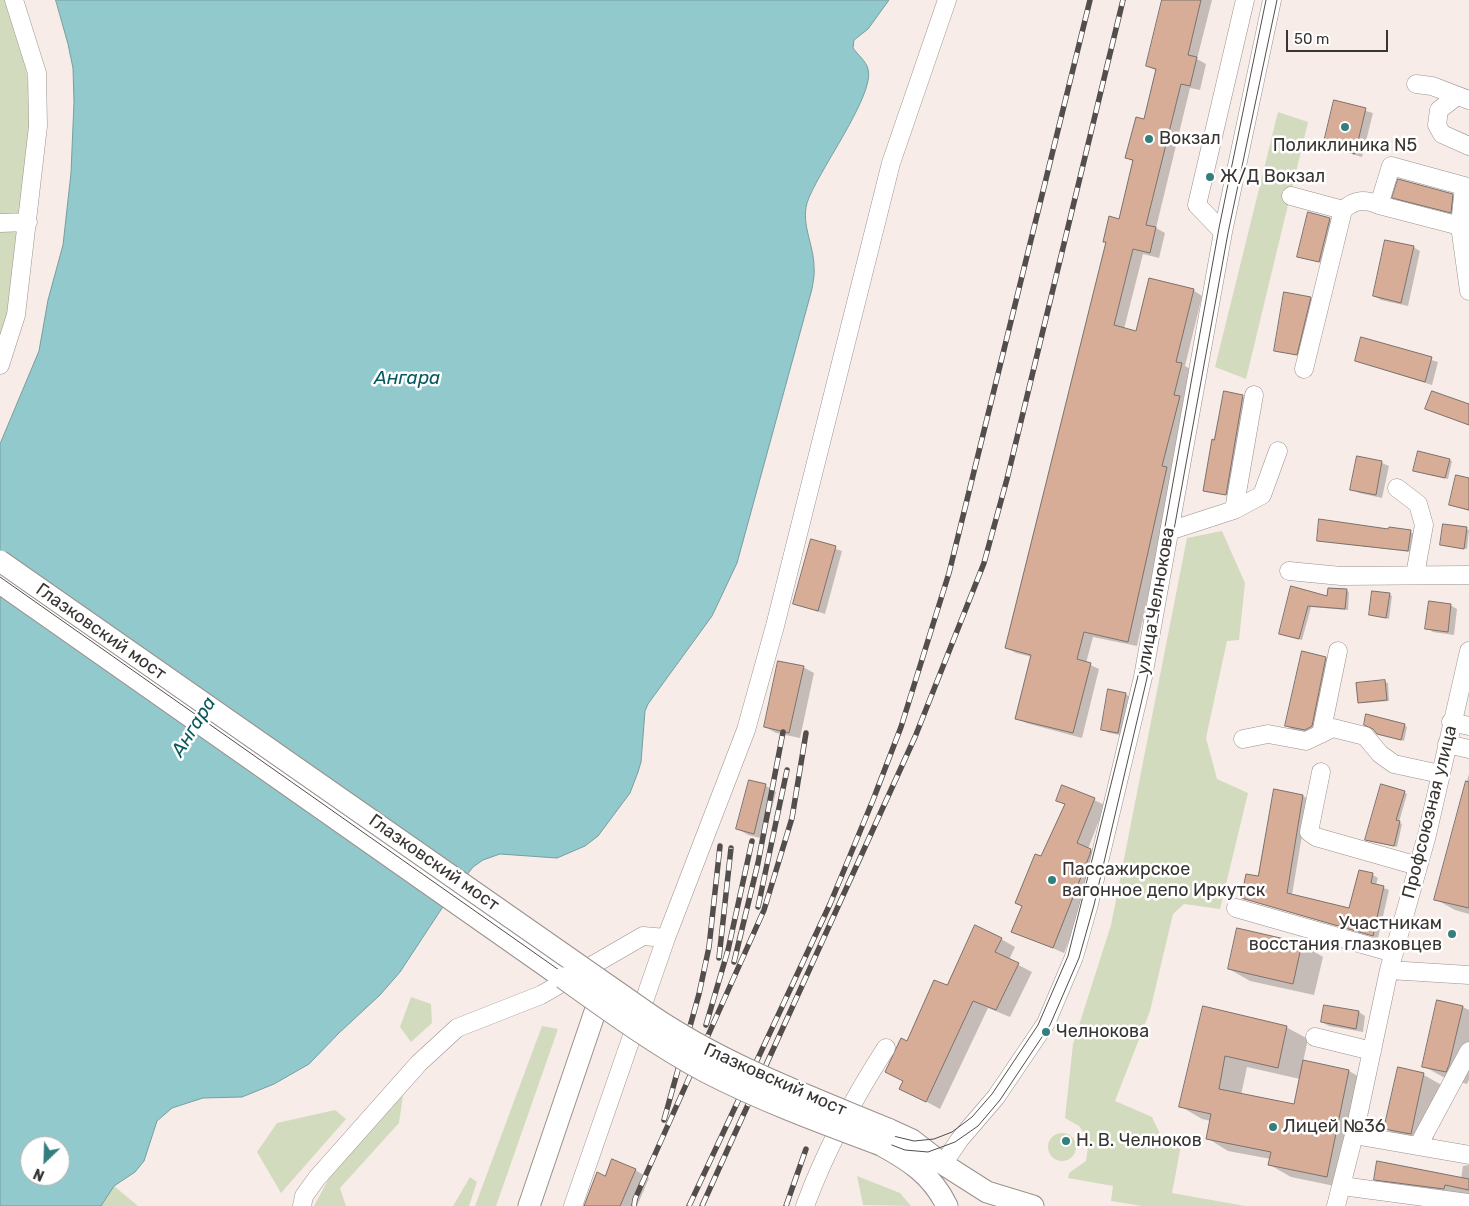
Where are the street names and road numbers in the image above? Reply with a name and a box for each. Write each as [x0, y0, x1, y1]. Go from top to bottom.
street label: улица Челнокова [1132, 526, 1180, 676]
street label: Глазковский мост [32, 579, 170, 685]
street label: Профсоюзная улица [1398, 723, 1462, 901]
street label: Глазковский мост [365, 810, 503, 916]
street label: Глазковский мост [700, 1039, 850, 1121]

